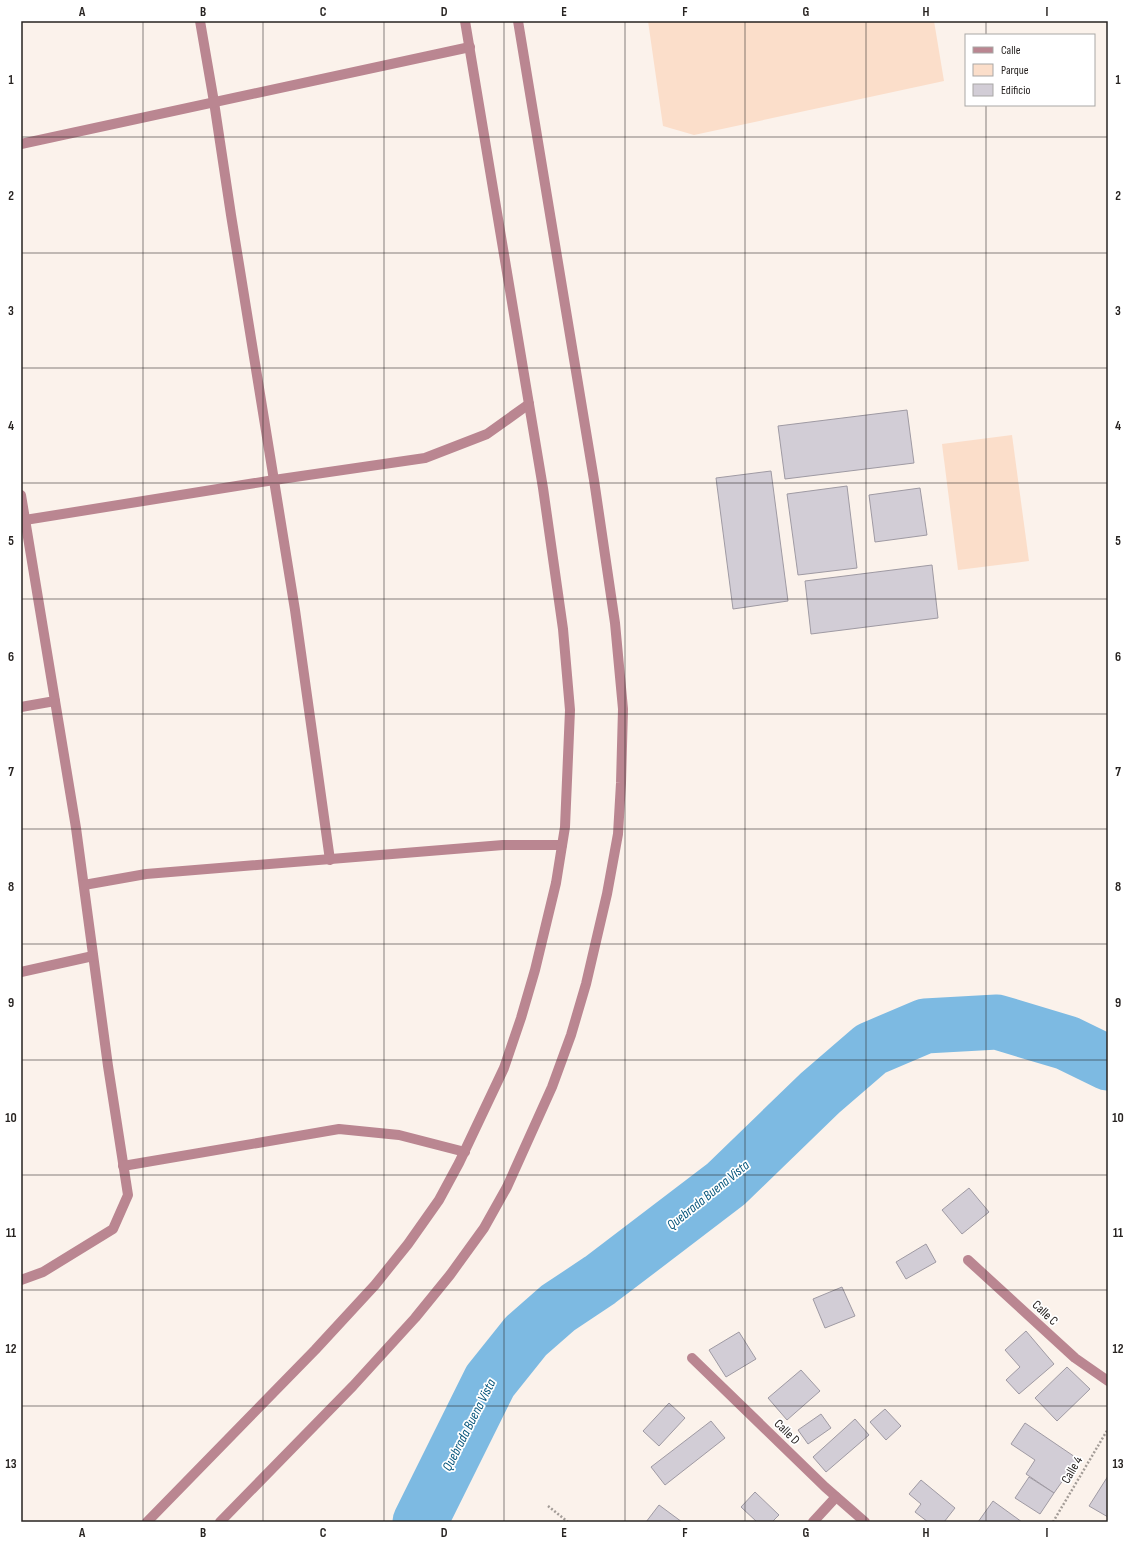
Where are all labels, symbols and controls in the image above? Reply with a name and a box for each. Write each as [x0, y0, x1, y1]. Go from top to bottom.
text: A [78, 4, 86, 20]
text: B [200, 4, 206, 20]
text: C [320, 4, 327, 20]
text: D [441, 4, 448, 20]
text: E [561, 4, 567, 20]
text: F [682, 4, 688, 20]
text: G [803, 4, 810, 20]
text: H [923, 4, 930, 20]
text: I [1046, 4, 1049, 20]
legend [965, 34, 1095, 106]
text: Calle [1001, 43, 1021, 58]
text: Parque [1001, 63, 1029, 78]
text: 1 [8, 72, 14, 88]
text: 1 [1115, 72, 1121, 88]
text: Edificio [1001, 83, 1030, 98]
text: 2 [8, 188, 14, 204]
text: 2 [1115, 188, 1121, 204]
text: 3 [8, 303, 14, 319]
text: 3 [1115, 303, 1121, 319]
text: 4 [8, 418, 14, 434]
text: 4 [1115, 418, 1121, 434]
text: 5 [8, 533, 14, 549]
text: 5 [1115, 533, 1121, 549]
text: 6 [8, 649, 14, 665]
text: 6 [1115, 649, 1121, 665]
text: 7 [8, 764, 14, 780]
text: 7 [1115, 764, 1121, 780]
text: 8 [8, 879, 14, 895]
text: 8 [1115, 879, 1121, 895]
text: 9 [8, 995, 14, 1011]
text: 9 [1115, 995, 1121, 1011]
text: 10 [5, 1110, 17, 1126]
text: 10 [1112, 1110, 1124, 1126]
water label: Quebrada Buena Vista [663, 1156, 753, 1233]
text: 11 [6, 1225, 16, 1241]
text: 11 [1113, 1225, 1123, 1241]
street label: Calle C [1029, 1297, 1061, 1329]
text: 12 [6, 1341, 17, 1357]
text: 12 [1113, 1341, 1124, 1357]
water label: Quebrada Buena Vista [438, 1376, 500, 1474]
street label: Calle D [771, 1416, 803, 1448]
street label: Calle 4 [1058, 1453, 1086, 1486]
text: 13 [6, 1456, 17, 1472]
text: 13 [1113, 1456, 1124, 1472]
text: A [78, 1525, 86, 1541]
text: B [200, 1525, 206, 1541]
text: C [320, 1525, 327, 1541]
text: D [441, 1525, 448, 1541]
text: E [561, 1525, 567, 1541]
text: F [682, 1525, 688, 1541]
text: G [803, 1525, 810, 1541]
text: H [923, 1525, 930, 1541]
text: I [1046, 1525, 1049, 1541]

